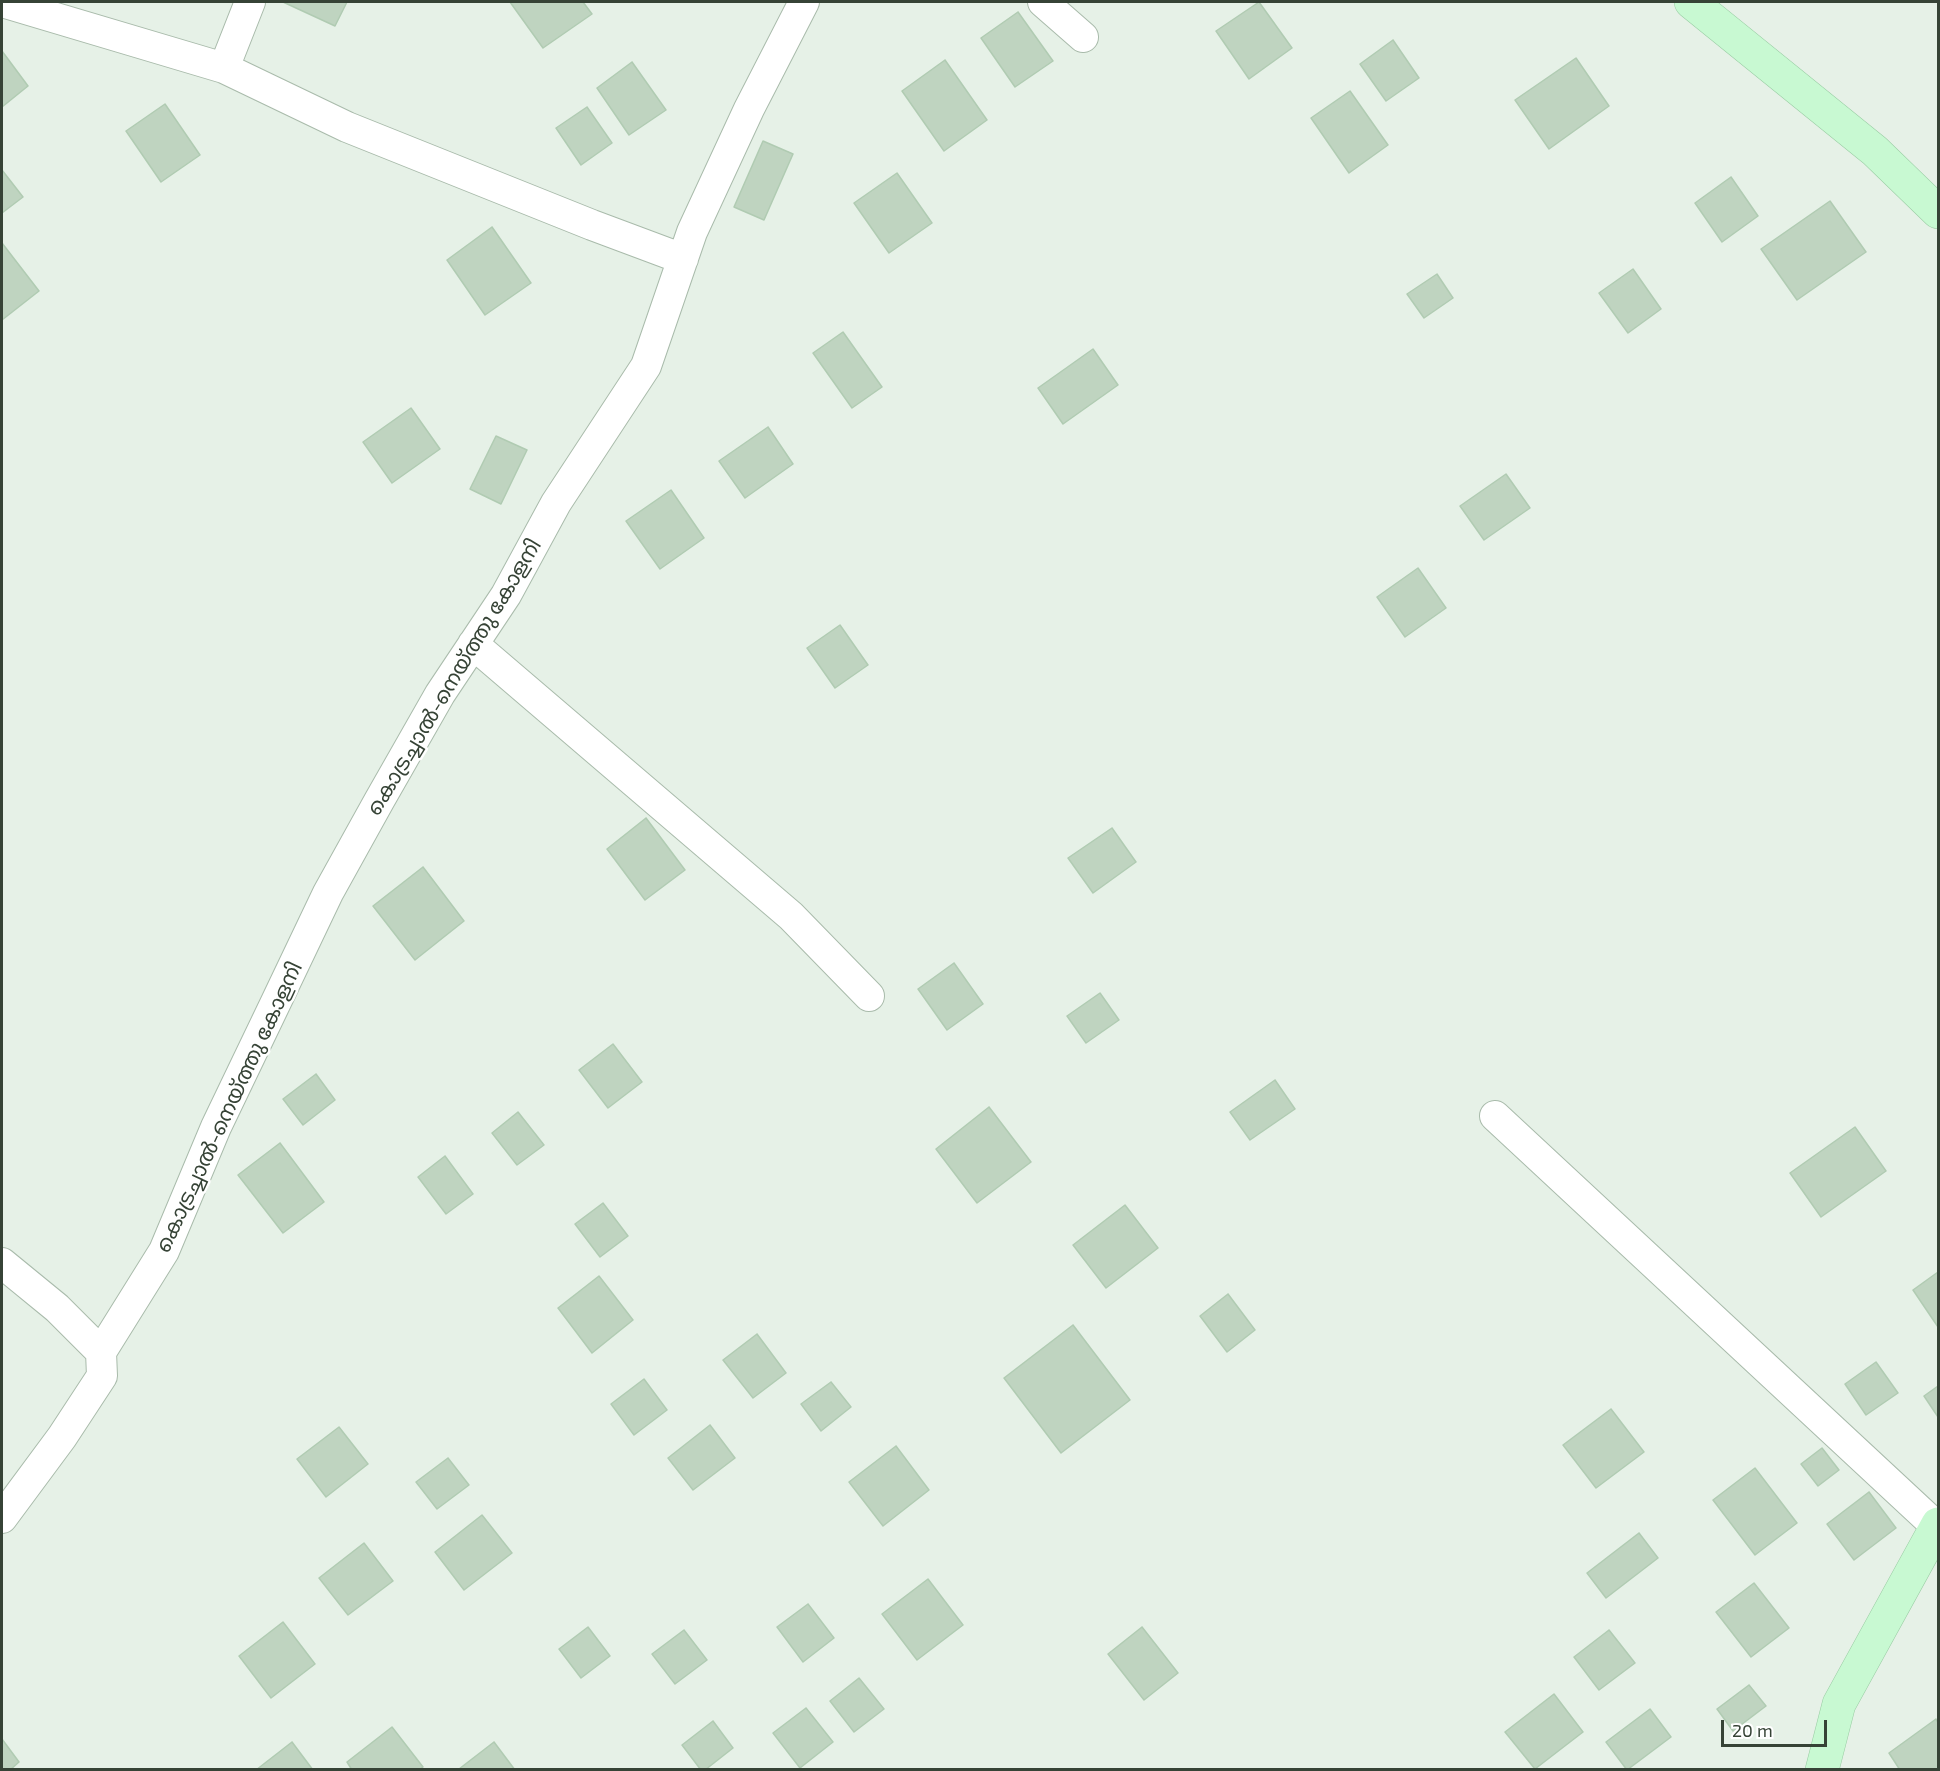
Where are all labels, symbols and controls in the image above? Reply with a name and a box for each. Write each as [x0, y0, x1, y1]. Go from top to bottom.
street label: കൊട്രച്ചാൽ-നെയ്ത്തു കോളനി [361, 534, 547, 820]
street label: കൊട്രച്ചാൽ-നെയ്ത്തു കോളനി [150, 958, 308, 1256]
scale bar [1724, 1708, 1830, 1746]
text: 20 m [1732, 1719, 1773, 1741]

